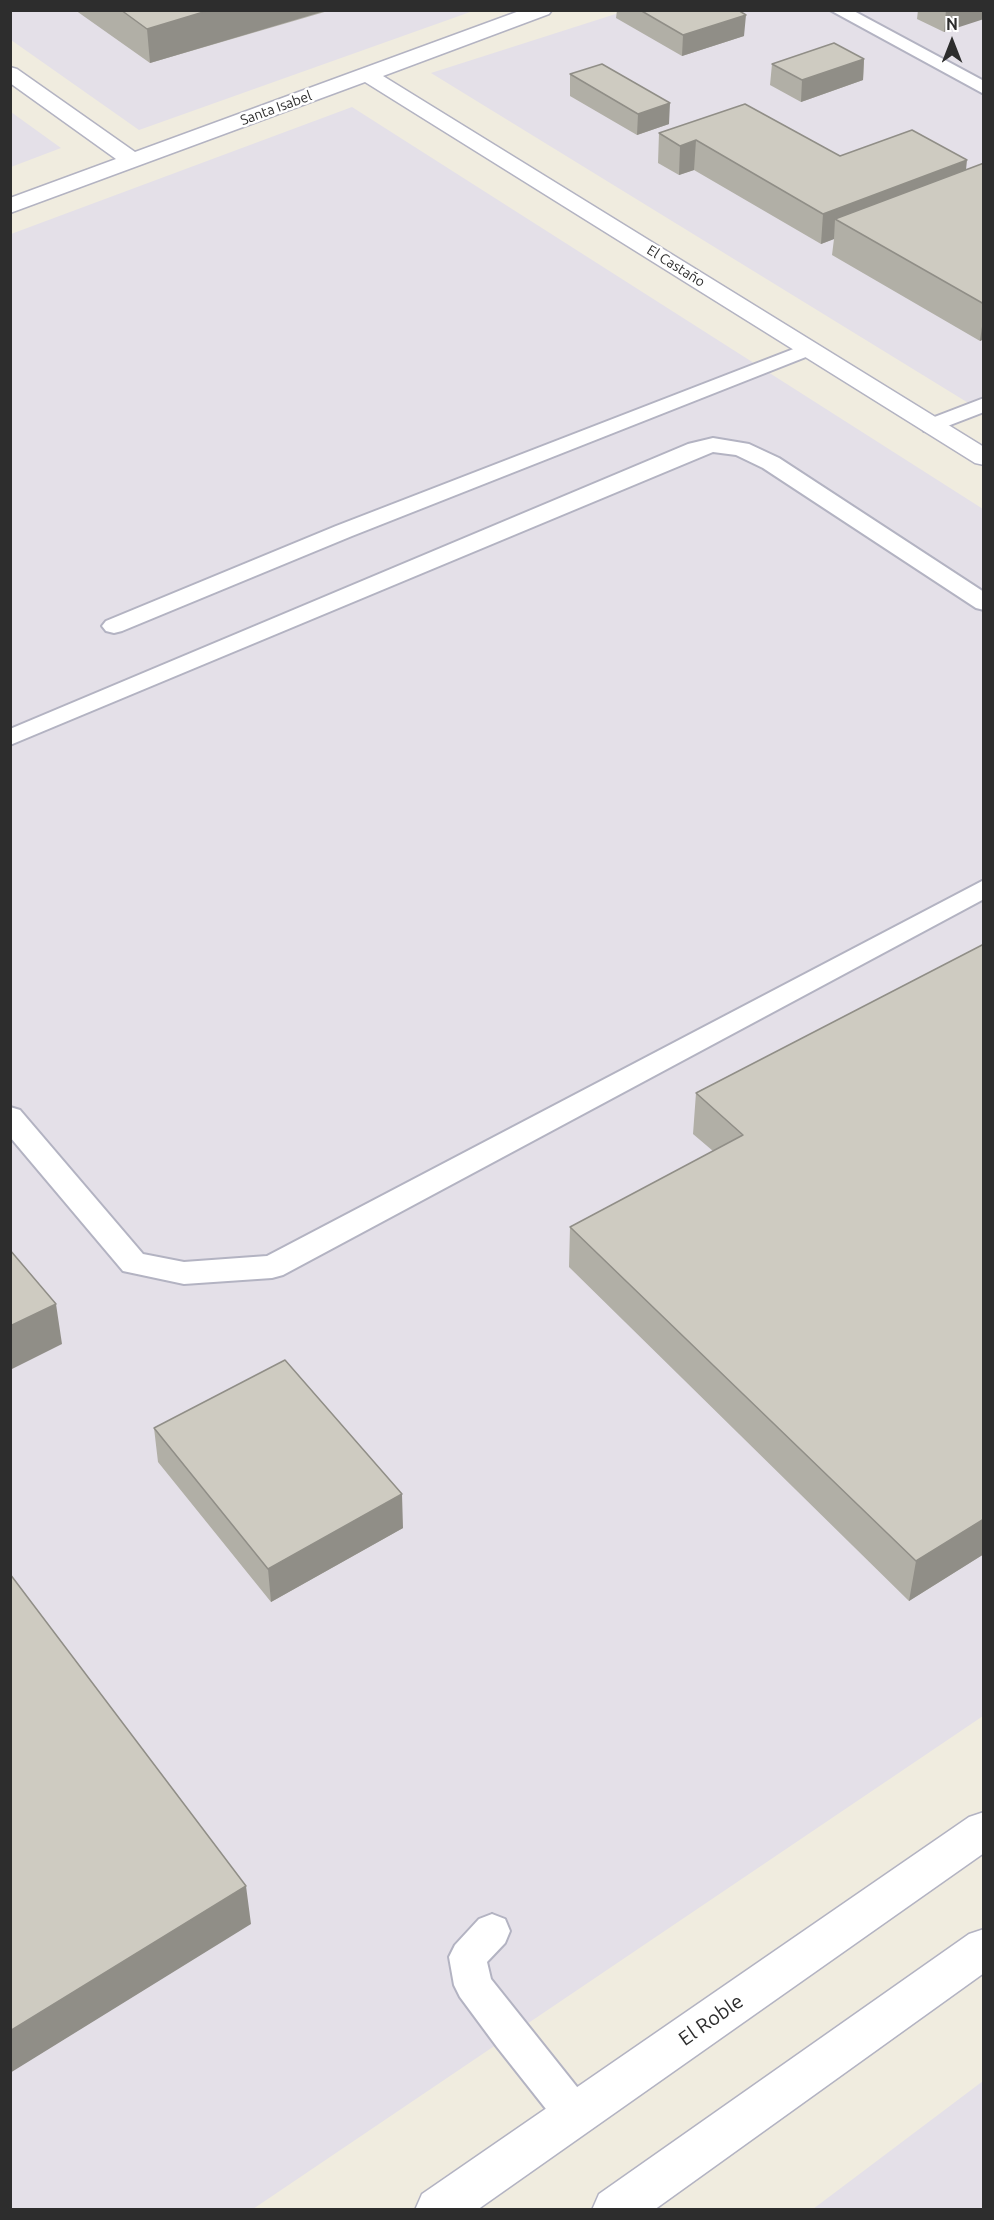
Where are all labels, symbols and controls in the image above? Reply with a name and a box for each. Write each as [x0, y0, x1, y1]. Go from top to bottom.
north arrow [922, 12, 982, 72]
text: N [946, 15, 958, 33]
street label: Santa Isabel [238, 87, 314, 129]
street label: El Castaño [644, 242, 708, 290]
street label: El Roble [674, 1989, 748, 2051]

